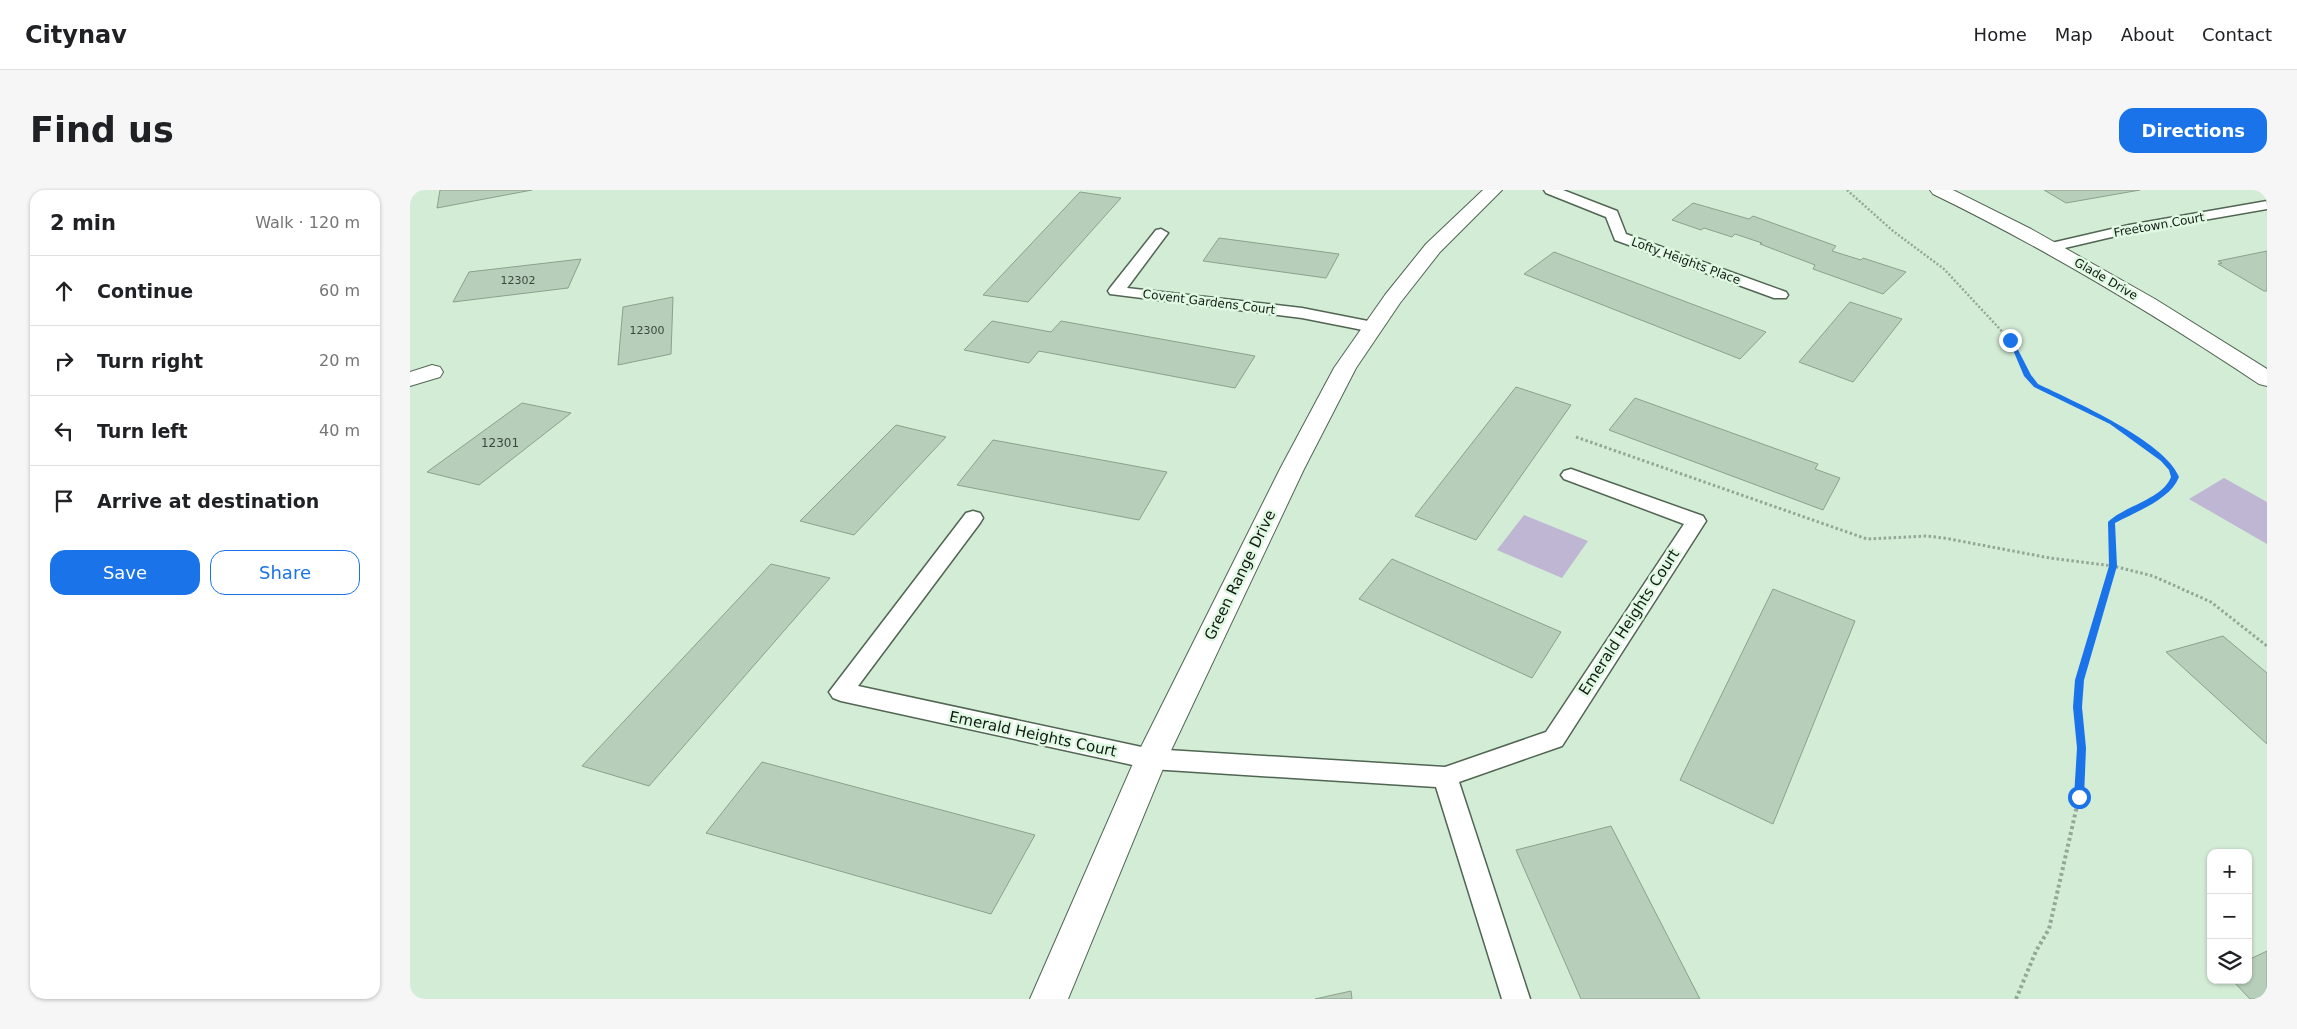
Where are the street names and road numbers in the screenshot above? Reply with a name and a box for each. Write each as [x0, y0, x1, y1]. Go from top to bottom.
street label: Freetown Court [2113, 210, 2206, 240]
street label: Lofty Heights Place [1630, 235, 1742, 287]
street label: Glade Drive [2072, 255, 2140, 303]
street label: Covent Gardens Court [1142, 287, 1276, 317]
street label: Green Range Drive [1201, 507, 1279, 643]
street label: Emerald Heights Court [1575, 546, 1683, 698]
street label: Emerald Heights Court [948, 707, 1118, 761]

